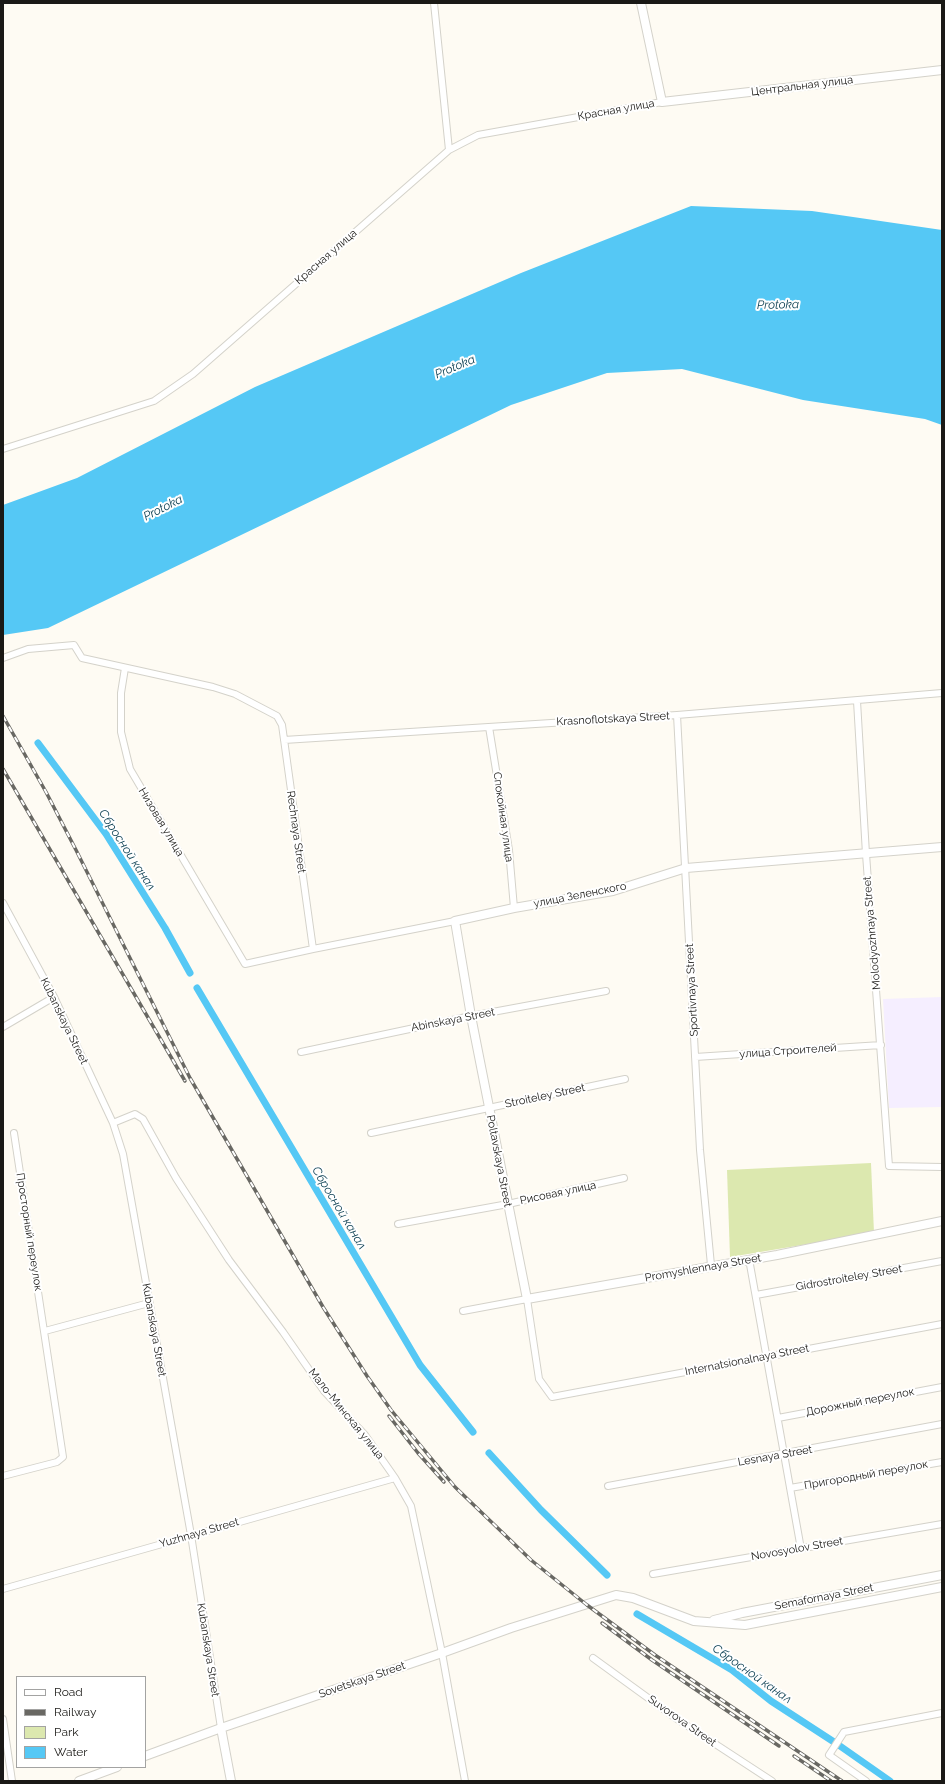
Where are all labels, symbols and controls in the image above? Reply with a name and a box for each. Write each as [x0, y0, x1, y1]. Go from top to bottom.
street label: Центральная улица [750, 73, 854, 99]
street label: Красная улица [577, 97, 655, 123]
street label: Красная улица [292, 226, 360, 288]
water label: Protoka [757, 297, 799, 313]
water label: Protoka [433, 352, 477, 382]
water label: Protoka [141, 492, 185, 524]
street label: Krasnoflotskaya Street [556, 709, 670, 729]
street label: Спокойная улица [490, 771, 516, 863]
street label: Низовая улица [135, 785, 187, 859]
street label: Rechnaya Street [284, 790, 308, 874]
water label: Сбросной канал [95, 807, 159, 893]
street label: Molodyozhnaya Street [860, 876, 884, 990]
street label: улица Зеленского [532, 880, 628, 910]
street label: Sportivnaya Street [683, 943, 701, 1037]
street label: Kubanskaya Street [37, 976, 91, 1066]
street label: Abinskaya Street [410, 1005, 496, 1035]
street label: улица Строителей [739, 1041, 837, 1061]
street label: Stroiteley Street [504, 1081, 586, 1111]
street label: Poltavskaya Street [484, 1114, 514, 1208]
water label: Сбросной канал [309, 1164, 369, 1252]
street label: Просторный переулок [13, 1172, 45, 1292]
street label: Рисовая улица [519, 1178, 597, 1208]
street label: Promyshlennaya Street [644, 1251, 762, 1285]
street label: Gidrostroiteley Street [795, 1262, 903, 1294]
street label: Kubanskaya Street [139, 1282, 169, 1378]
street label: Internatsionalnaya Street [684, 1341, 810, 1379]
street label: Мало-Минская улица [305, 1366, 387, 1462]
street label: Дорожный переулок [805, 1385, 915, 1419]
street label: Lesnaya Street [737, 1443, 813, 1469]
street label: Пригородный переулок [803, 1458, 929, 1492]
street label: Yuzhnaya Street [158, 1515, 240, 1551]
street label: Novosyolov Street [750, 1534, 844, 1564]
street label: Semafornaya Street [773, 1581, 875, 1613]
street label: Kubanskaya Street [194, 1602, 222, 1698]
water label: Сбросной канал [709, 1641, 795, 1707]
street label: Sovetskaya Street [317, 1659, 407, 1701]
legend [16, 1676, 146, 1768]
text: Road [54, 1685, 83, 1699]
street label: Suvorova Street [645, 1693, 719, 1749]
text: Railway [54, 1705, 96, 1719]
text: Park [54, 1725, 79, 1739]
text: Water [54, 1745, 88, 1759]

